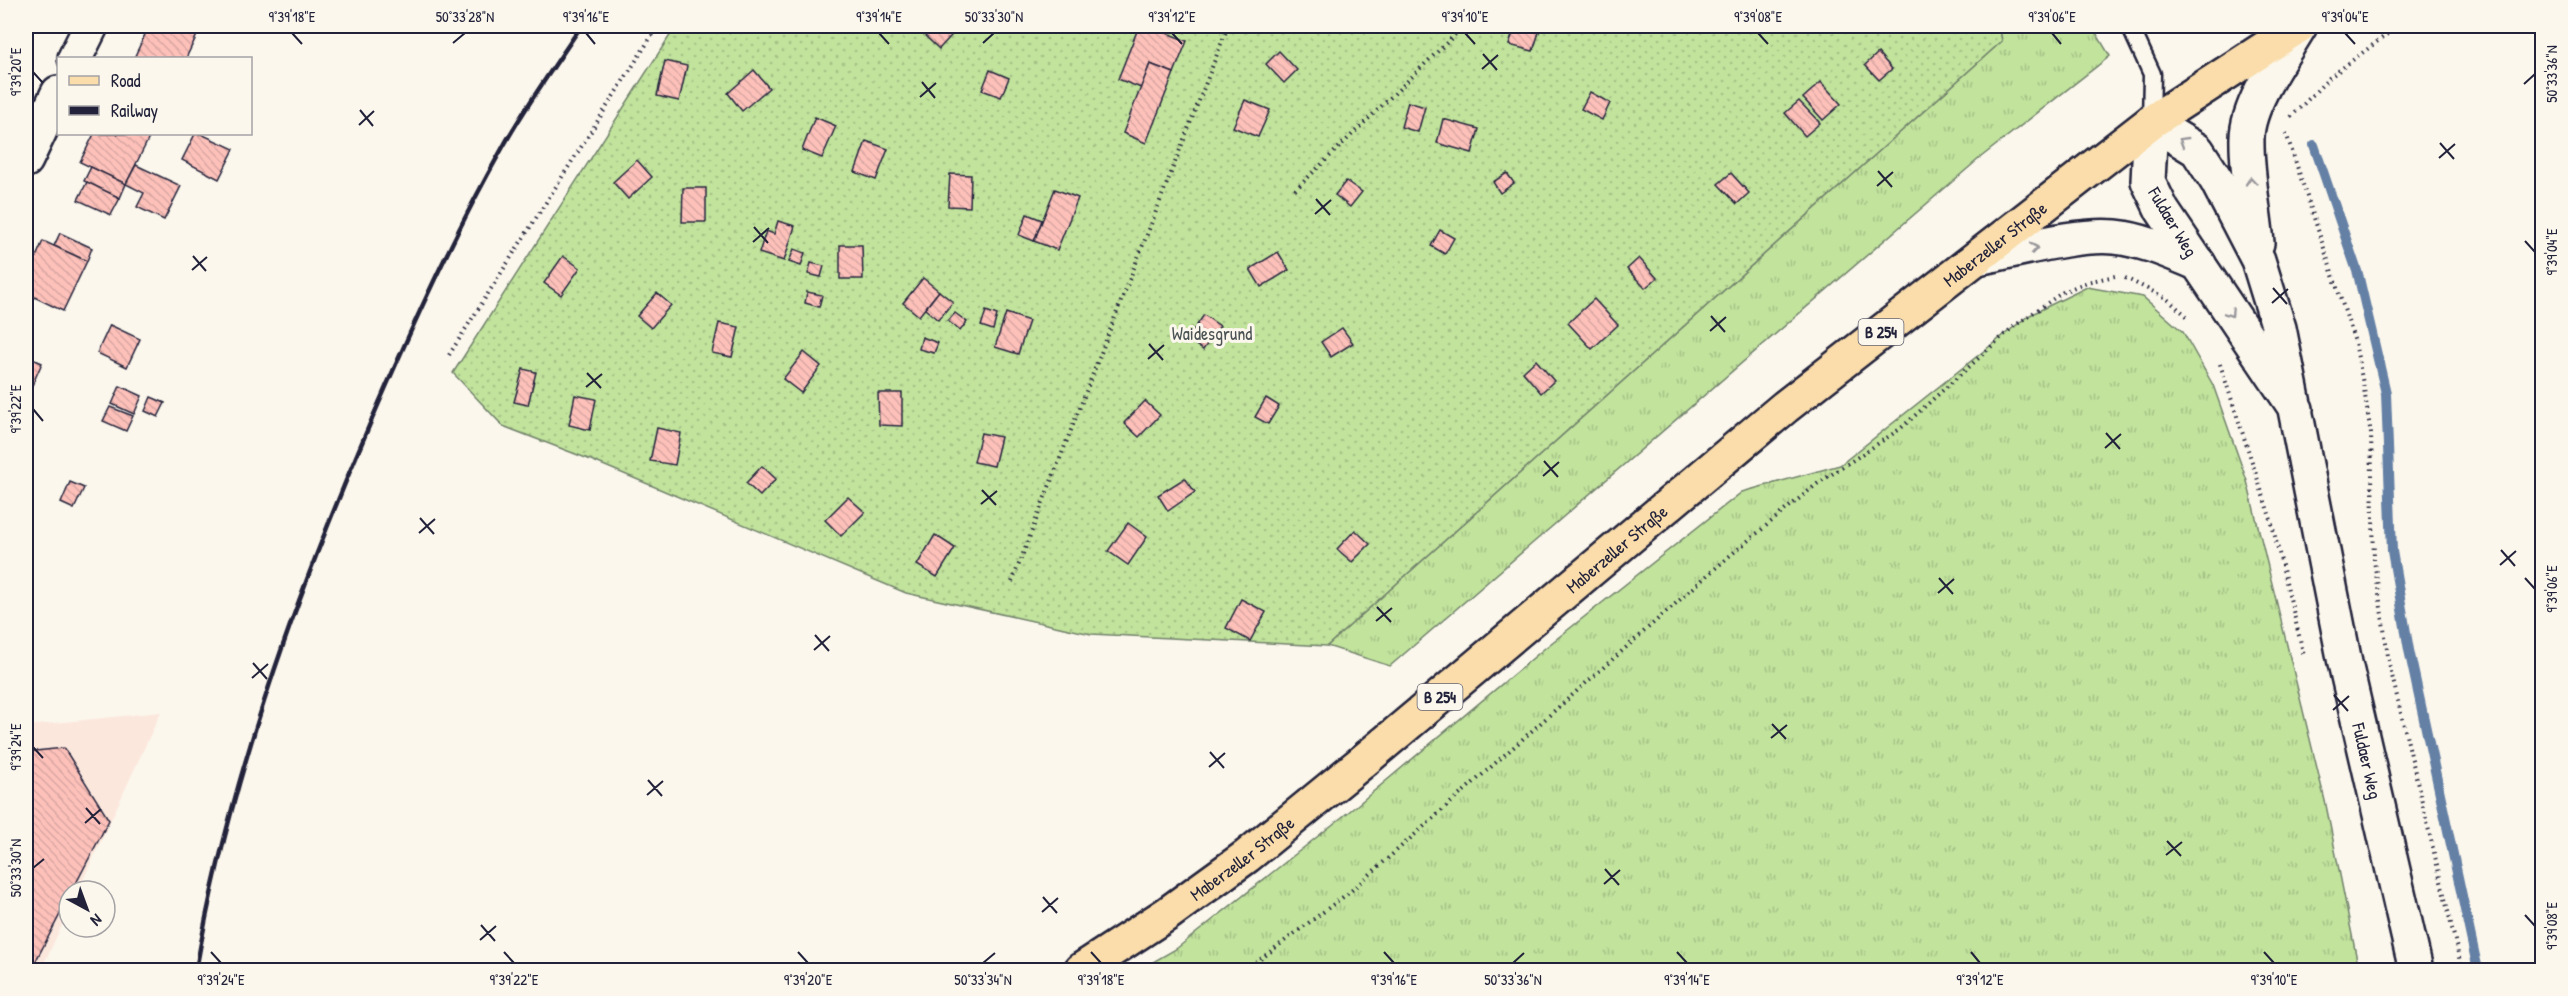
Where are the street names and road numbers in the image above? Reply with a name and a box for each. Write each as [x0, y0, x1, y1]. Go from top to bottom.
street label: Fuldaer Weg [2142, 182, 2204, 262]
street label: Maberzeller Straße [1938, 195, 2052, 292]
road number: B 254 [1858, 319, 1904, 345]
street label: Maberzeller Straße [1560, 499, 1672, 598]
road number: B 254 [1418, 684, 1462, 710]
street label: Fuldaer Weg [2347, 719, 2389, 801]
street label: Maberzeller Straße [1185, 810, 1299, 906]

